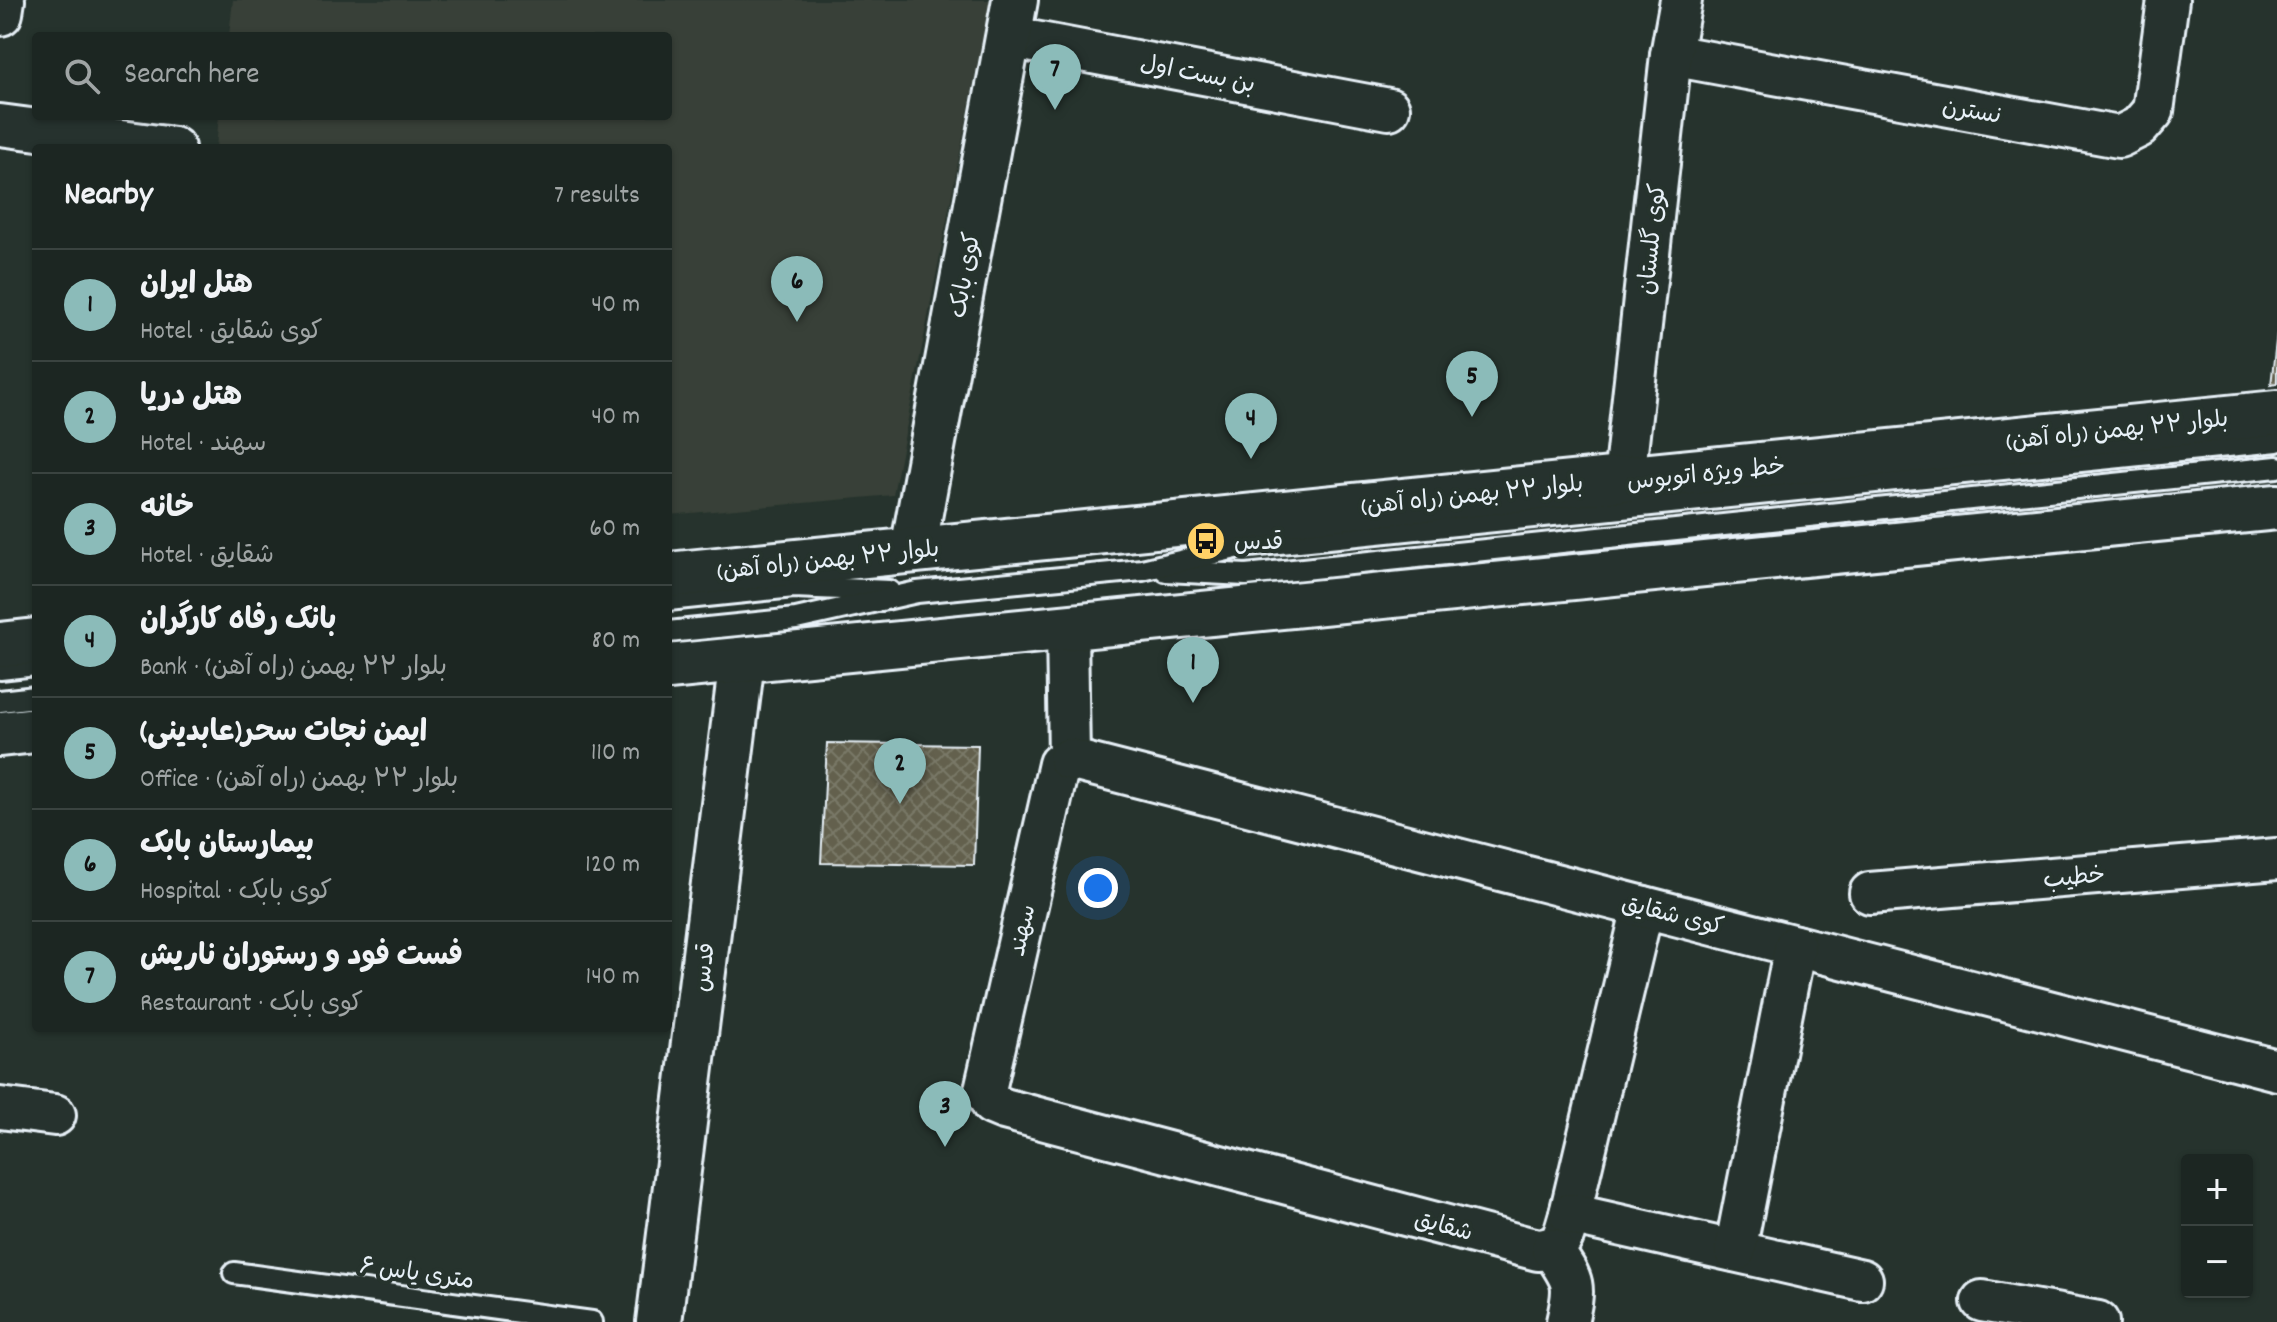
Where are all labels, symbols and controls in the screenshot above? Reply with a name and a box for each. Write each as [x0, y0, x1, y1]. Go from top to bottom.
search box [32, 32, 672, 120]
pin: 7 [1029, 44, 1081, 110]
street label: بن بست اول [1137, 48, 1258, 104]
icon: search [60, 54, 104, 98]
text: Search here [124, 55, 260, 98]
street label: نسترن [1939, 91, 2004, 135]
text: Nearby [64, 172, 153, 221]
text: 7 results [554, 178, 640, 215]
street label: کوی گلستان [1631, 182, 1677, 297]
street label: کوی بابک [943, 230, 991, 321]
pin: 6 [771, 256, 823, 322]
text: هتل ایران [140, 265, 253, 308]
text: 1 [87, 287, 93, 324]
text: 40 m [591, 287, 640, 324]
text: Hotel · کوی شقایق [140, 314, 323, 351]
pin: 5 [1446, 351, 1498, 417]
text: هتل دریا [140, 377, 242, 420]
pin: 4 [1225, 393, 1277, 459]
text: 2 [84, 399, 96, 436]
text: 40 m [591, 399, 640, 436]
street label: بلوار ۲۲ بهمن (راه آهن) [2004, 403, 2230, 461]
text: Hotel · سهند [140, 426, 266, 463]
street label: خط ویژه اتوبوس [1626, 451, 1787, 501]
street label: بلوار ۲۲ بهمن (راه آهن) [1359, 468, 1585, 526]
text: خانه [140, 489, 194, 532]
text: 3 [84, 511, 96, 548]
text: 60 m [589, 511, 640, 548]
bus stop icon: قدس [1185, 520, 1227, 562]
place label: قدس [1234, 527, 1283, 561]
street label: بلوار ۲۲ بهمن (راه آهن) [715, 533, 941, 591]
text: Hotel · شقایق [140, 538, 274, 575]
text: بانک رفاه کارگران [140, 601, 336, 644]
text: 4 [85, 623, 95, 660]
text: 80 m [592, 623, 640, 660]
pin: 1 [1167, 637, 1219, 703]
text: Bank · بلوار ۲۲ بهمن (راه آهن) [140, 650, 447, 687]
text: ایمن نجات سحر(عابدینی) [140, 713, 427, 756]
text: 5 [84, 735, 96, 772]
text: 110 m [591, 735, 640, 772]
pin: 2 [874, 738, 926, 804]
text: Office · بلوار ۲۲ بهمن (راه آهن) [140, 762, 458, 799]
text: بیمارستان بابک [140, 825, 314, 868]
text: 6 [84, 847, 96, 884]
text: 120 m [585, 847, 640, 884]
street label: خطیب [2042, 859, 2107, 899]
your location [1078, 868, 1118, 908]
text: Hospital · کوی بابک [140, 874, 332, 911]
street label: کوی شقایق [1618, 888, 1727, 946]
street label: سهند [1001, 901, 1046, 960]
text: فست فود و رستوران ناریش [140, 937, 463, 980]
street label: قدس [686, 941, 726, 994]
text: 7 [85, 959, 95, 996]
text: 140 m [586, 959, 640, 996]
text: Restaurant · کوی بابک [140, 986, 363, 1023]
pin: 3 [919, 1081, 971, 1147]
map controls [2181, 1154, 2253, 1298]
button: + [2181, 1154, 2253, 1226]
street label: شقایق [1410, 1204, 1476, 1252]
button: − [2181, 1226, 2253, 1298]
street label: ۶ متری یاس [357, 1250, 476, 1300]

